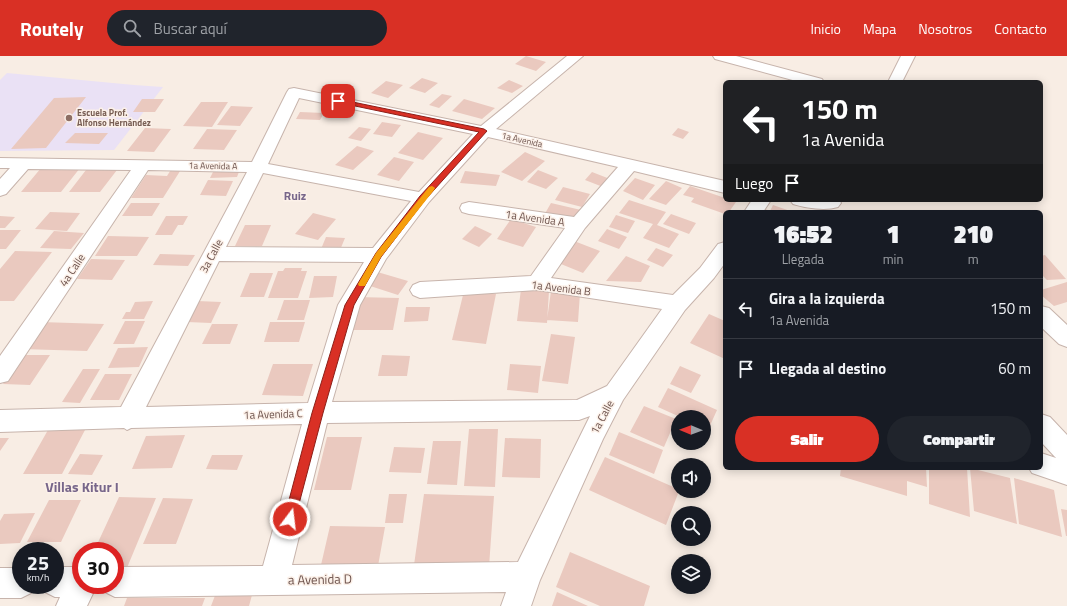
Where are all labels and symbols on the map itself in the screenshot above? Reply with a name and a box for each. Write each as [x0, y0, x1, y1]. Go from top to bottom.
pin [321, 84, 355, 118]
place label: Escuela Prof. Alfonso Hernández [77, 106, 151, 129]
marker: Escuela Prof. Alfonso Hernández [64, 113, 74, 123]
street label: 1a Avenida [500, 128, 544, 151]
street label: 1a Avenida A [188, 159, 238, 172]
district label: Ruiz [284, 186, 306, 205]
street label: 1a Avenida A [504, 206, 566, 230]
street label: 3a Calle [195, 236, 227, 276]
street label: 4a Calle [55, 250, 89, 289]
street label: 1a Avenida B [530, 276, 592, 300]
street label: 1a Calle [586, 397, 618, 437]
street label: 1a Avenida C [243, 405, 303, 423]
north arrow [671, 410, 711, 450]
district label: Villas Kitur I [45, 476, 119, 497]
position arrow [269, 498, 311, 540]
speed limit sign: 30 [72, 542, 124, 594]
street label: a Avenida D [288, 568, 352, 590]

